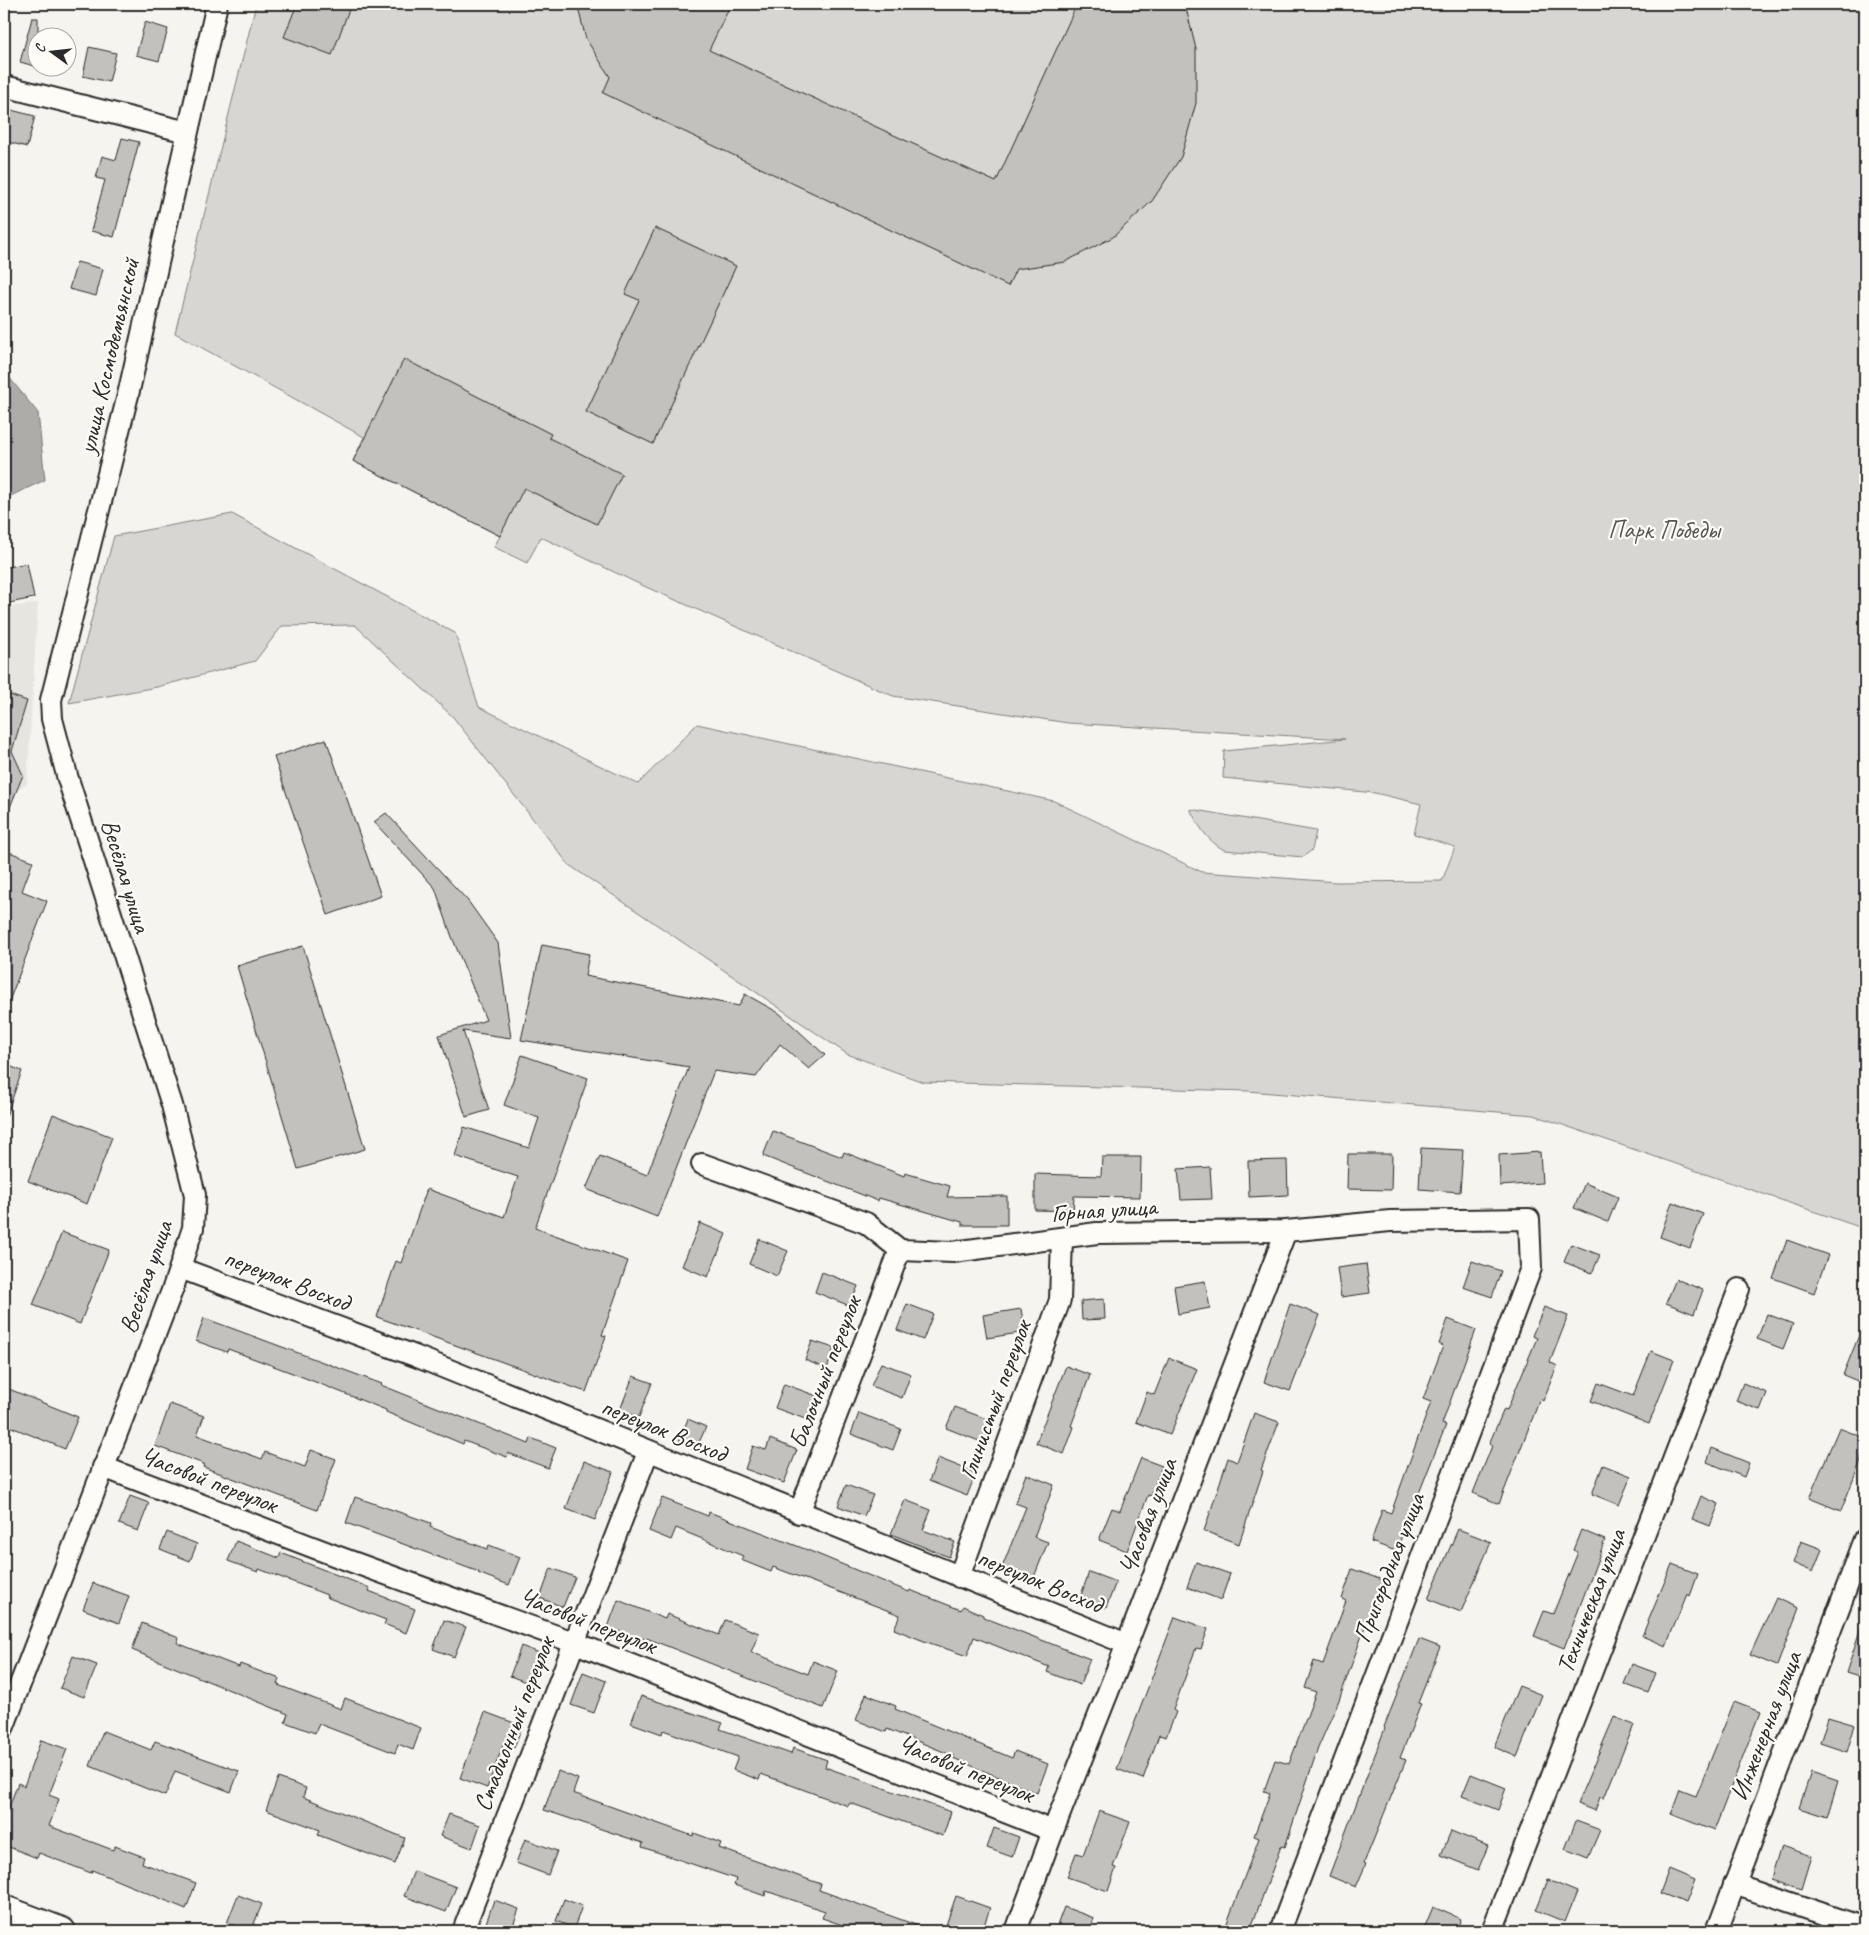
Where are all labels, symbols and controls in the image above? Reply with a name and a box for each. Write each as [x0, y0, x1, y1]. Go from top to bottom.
north arrow [28, 28, 78, 78]
text: С [31, 41, 50, 54]
street label: улица Космодемьянской [71, 254, 147, 459]
park label: Парк Победы [1608, 514, 1722, 546]
street label: Весёлая улица [94, 815, 159, 938]
street label: Горная улица [1050, 1190, 1161, 1230]
street label: Весёлая улица [112, 1215, 181, 1337]
street label: переулок Восход [219, 1241, 357, 1319]
street label: Балочный переулок [781, 1289, 870, 1453]
street label: Глинистый переулок [951, 1313, 1040, 1484]
street label: переулок Восход [597, 1390, 733, 1470]
street label: Часовой переулок [136, 1439, 284, 1522]
street label: Часовая улица [1111, 1452, 1185, 1578]
street label: Пригородная улица [1346, 1487, 1433, 1647]
street label: Техническая улица [1549, 1523, 1634, 1678]
street label: переулок Восход [973, 1541, 1109, 1621]
street label: Часовой переулок [515, 1580, 663, 1663]
street label: Стадионный переулок [466, 1630, 563, 1816]
street label: Инженерная улица [1723, 1645, 1810, 1805]
street label: Часовой переулок [893, 1727, 1041, 1812]

